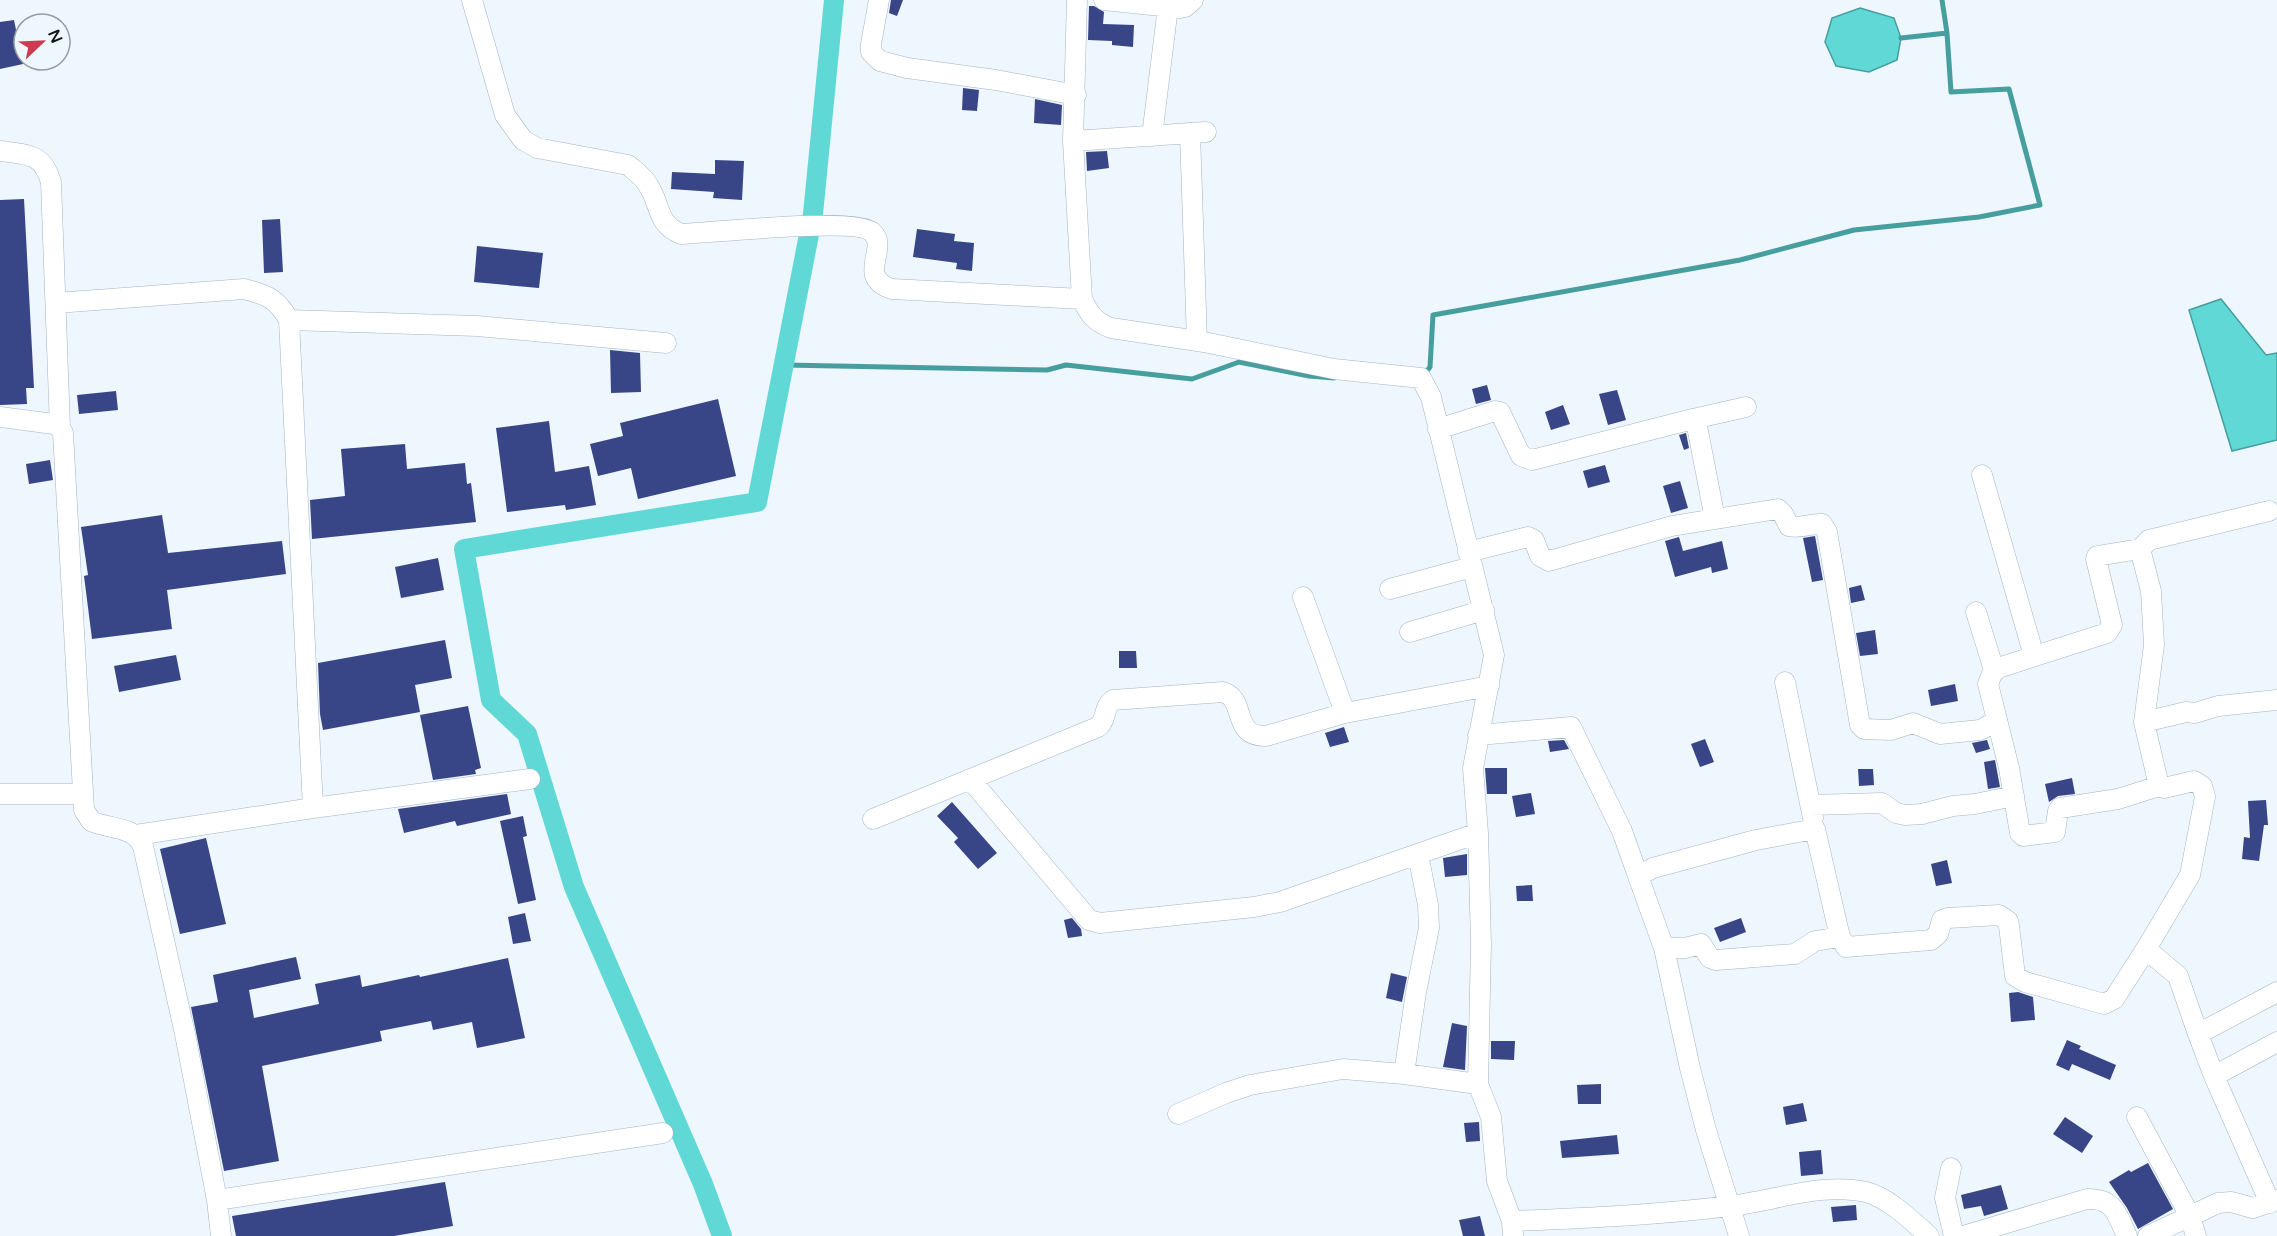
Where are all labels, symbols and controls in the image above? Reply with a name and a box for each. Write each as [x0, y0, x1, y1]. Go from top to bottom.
north arrow [12, 12, 72, 72]
text: N [43, 27, 67, 46]

